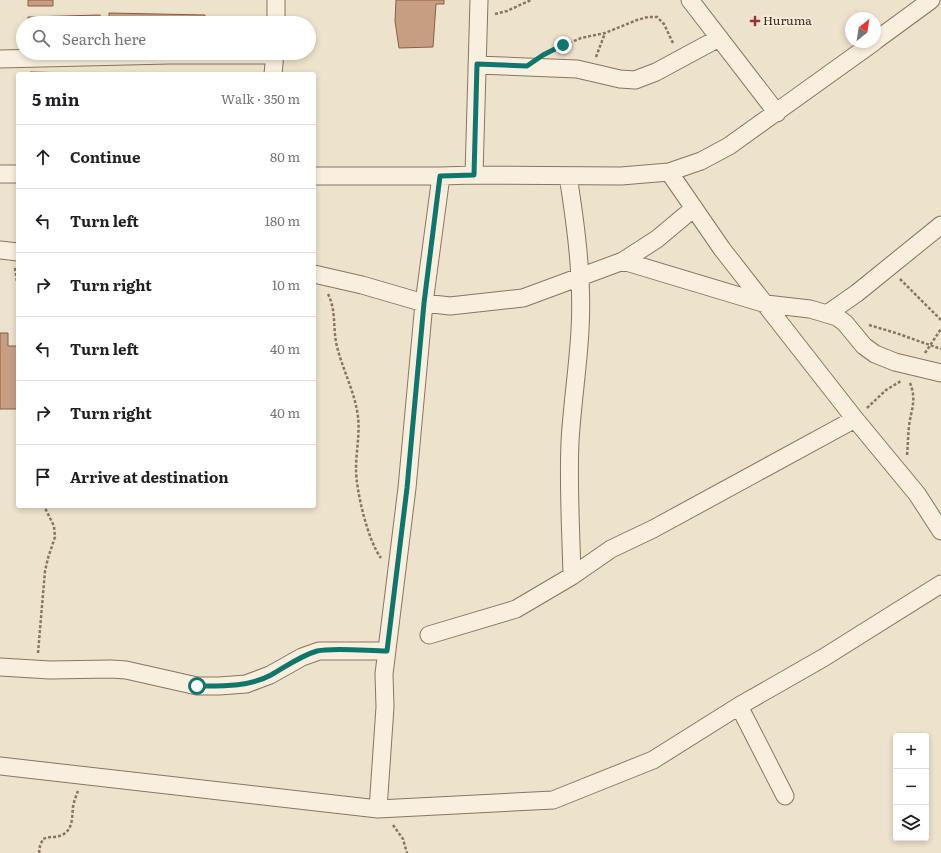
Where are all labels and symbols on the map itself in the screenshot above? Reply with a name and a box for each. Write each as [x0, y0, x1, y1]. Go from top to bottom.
place label: Huruma [763, 11, 812, 29]
north arrow [845, 12, 881, 48]
marker: Huruma [750, 16, 760, 26]
route end [554, 36, 572, 54]
route start [188, 677, 206, 695]

